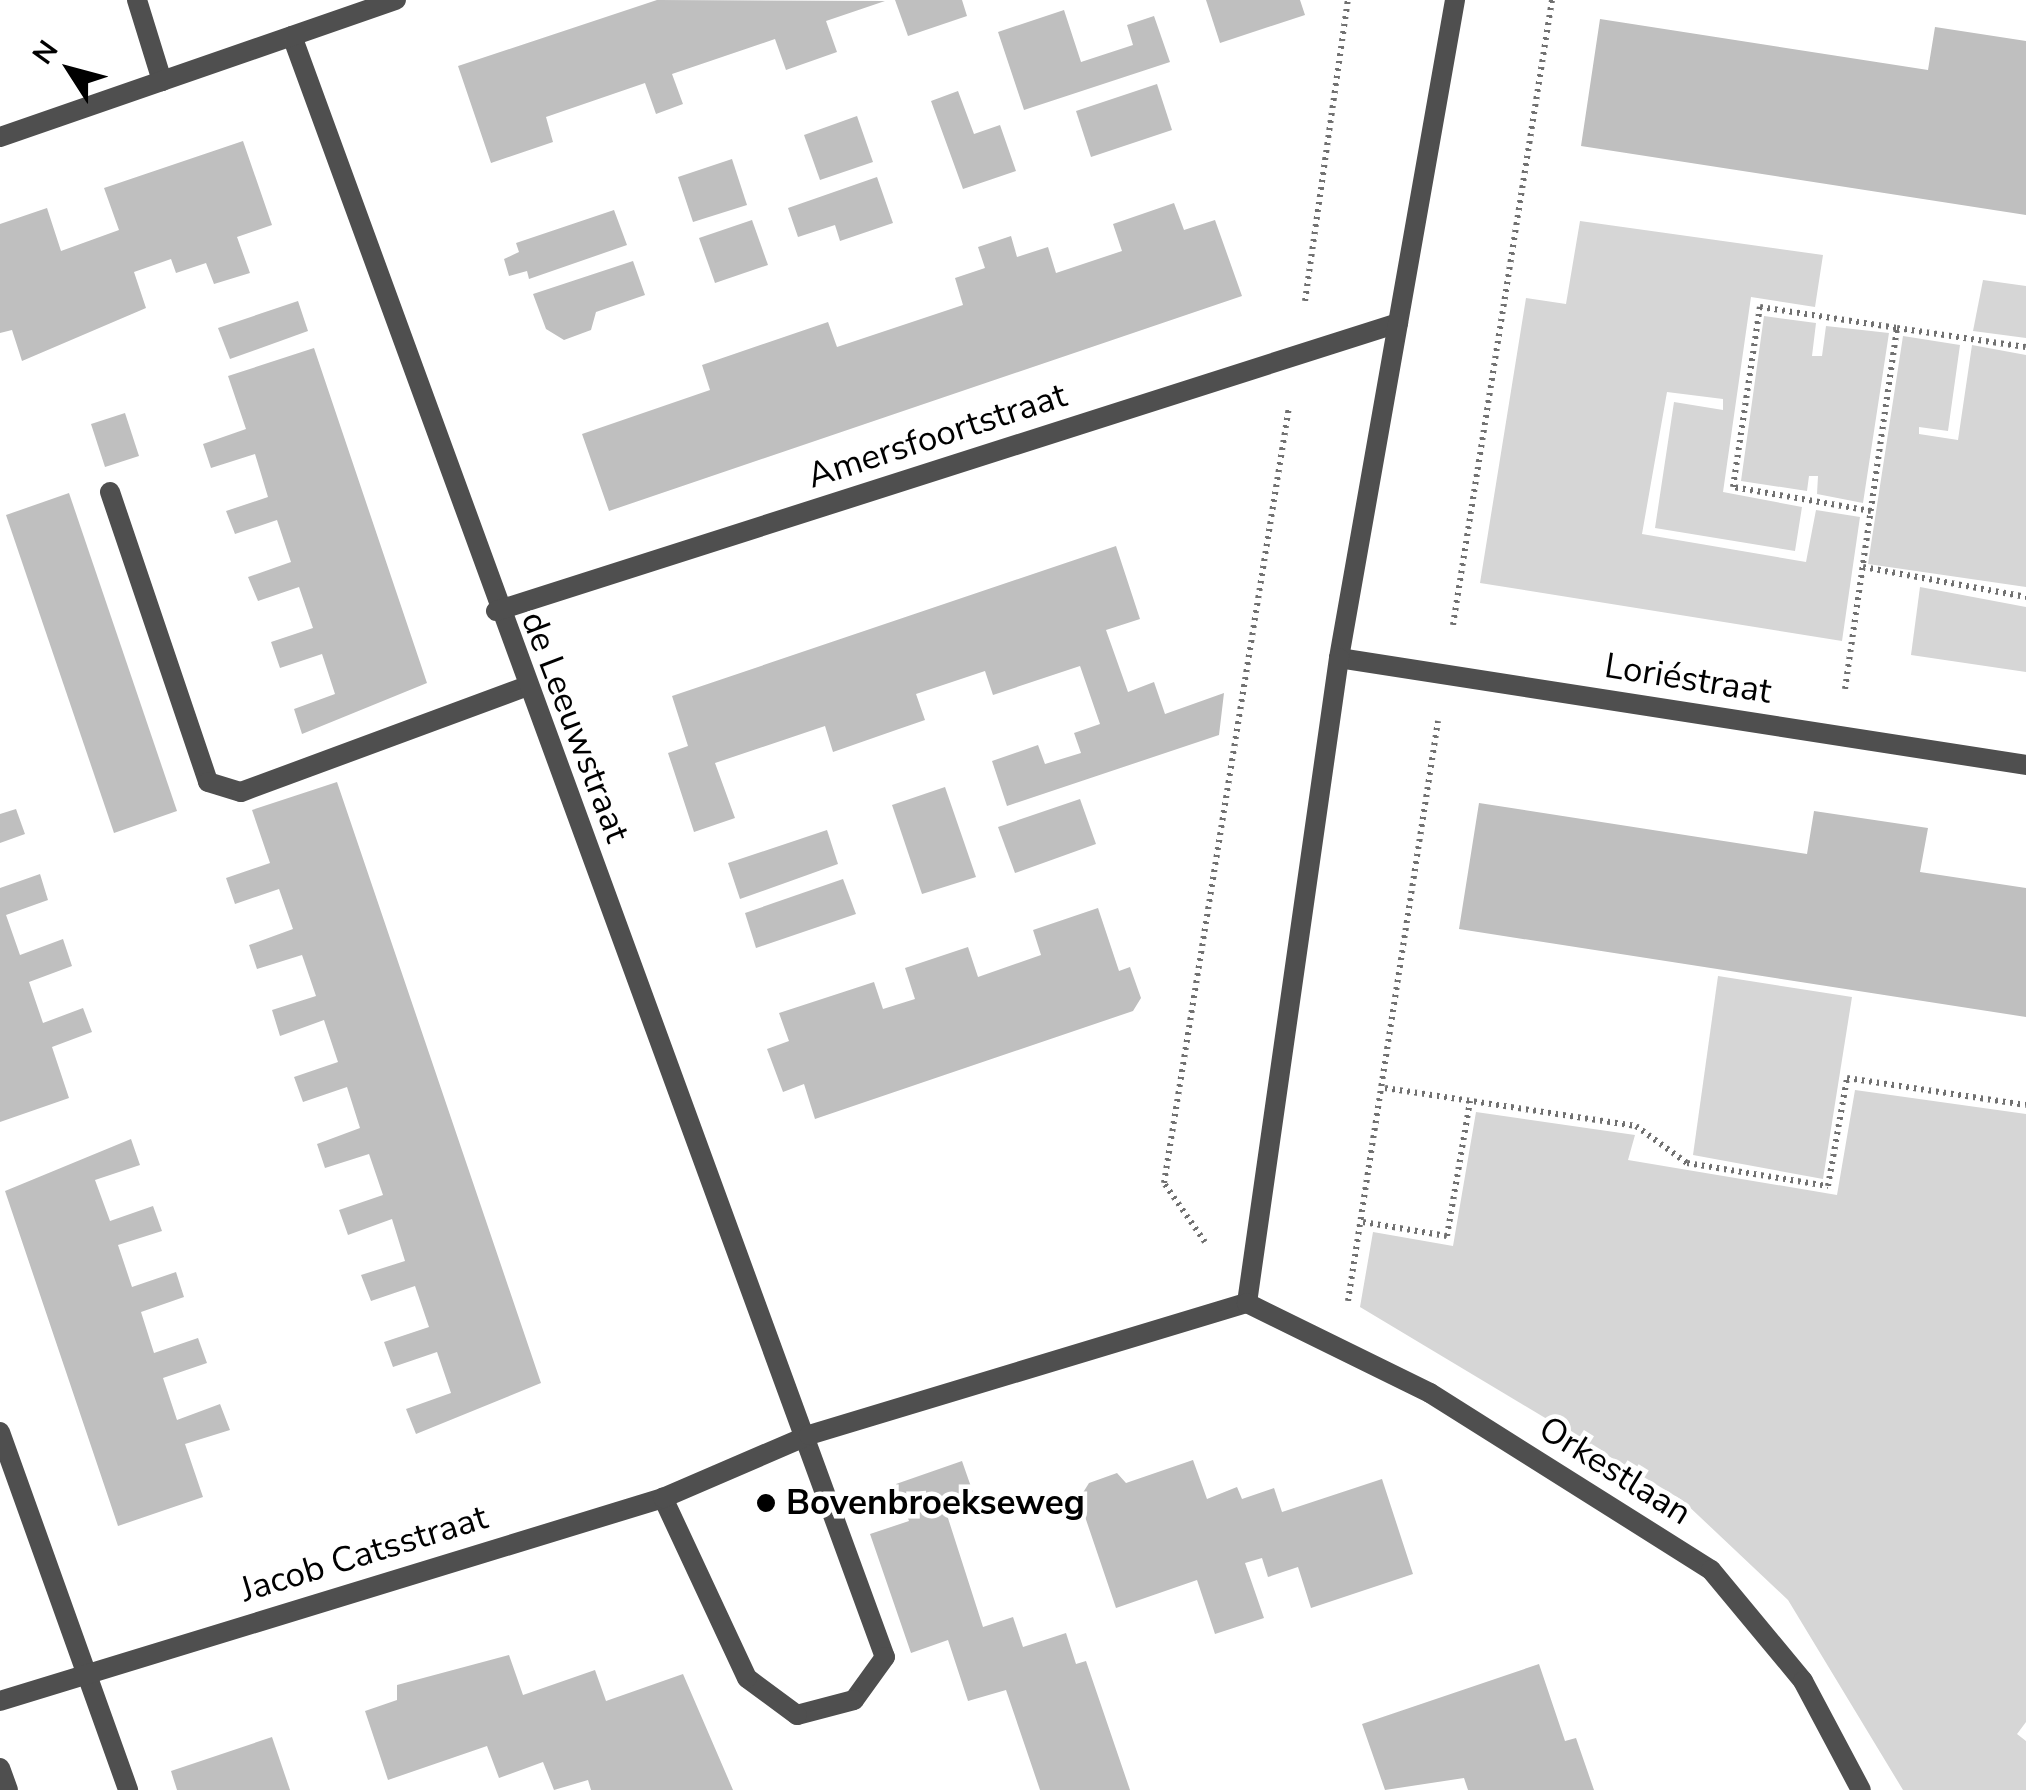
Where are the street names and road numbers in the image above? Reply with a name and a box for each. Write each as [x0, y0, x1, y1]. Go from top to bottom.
street label: Amersfoortstraat [802, 374, 1072, 498]
street label: de Leeuwstraat [512, 606, 638, 848]
street label: Loriéstraat [1602, 645, 1774, 713]
street label: Orkestlaan [1531, 1408, 1699, 1534]
street label: Jacob Catsstraat [236, 1497, 492, 1611]

